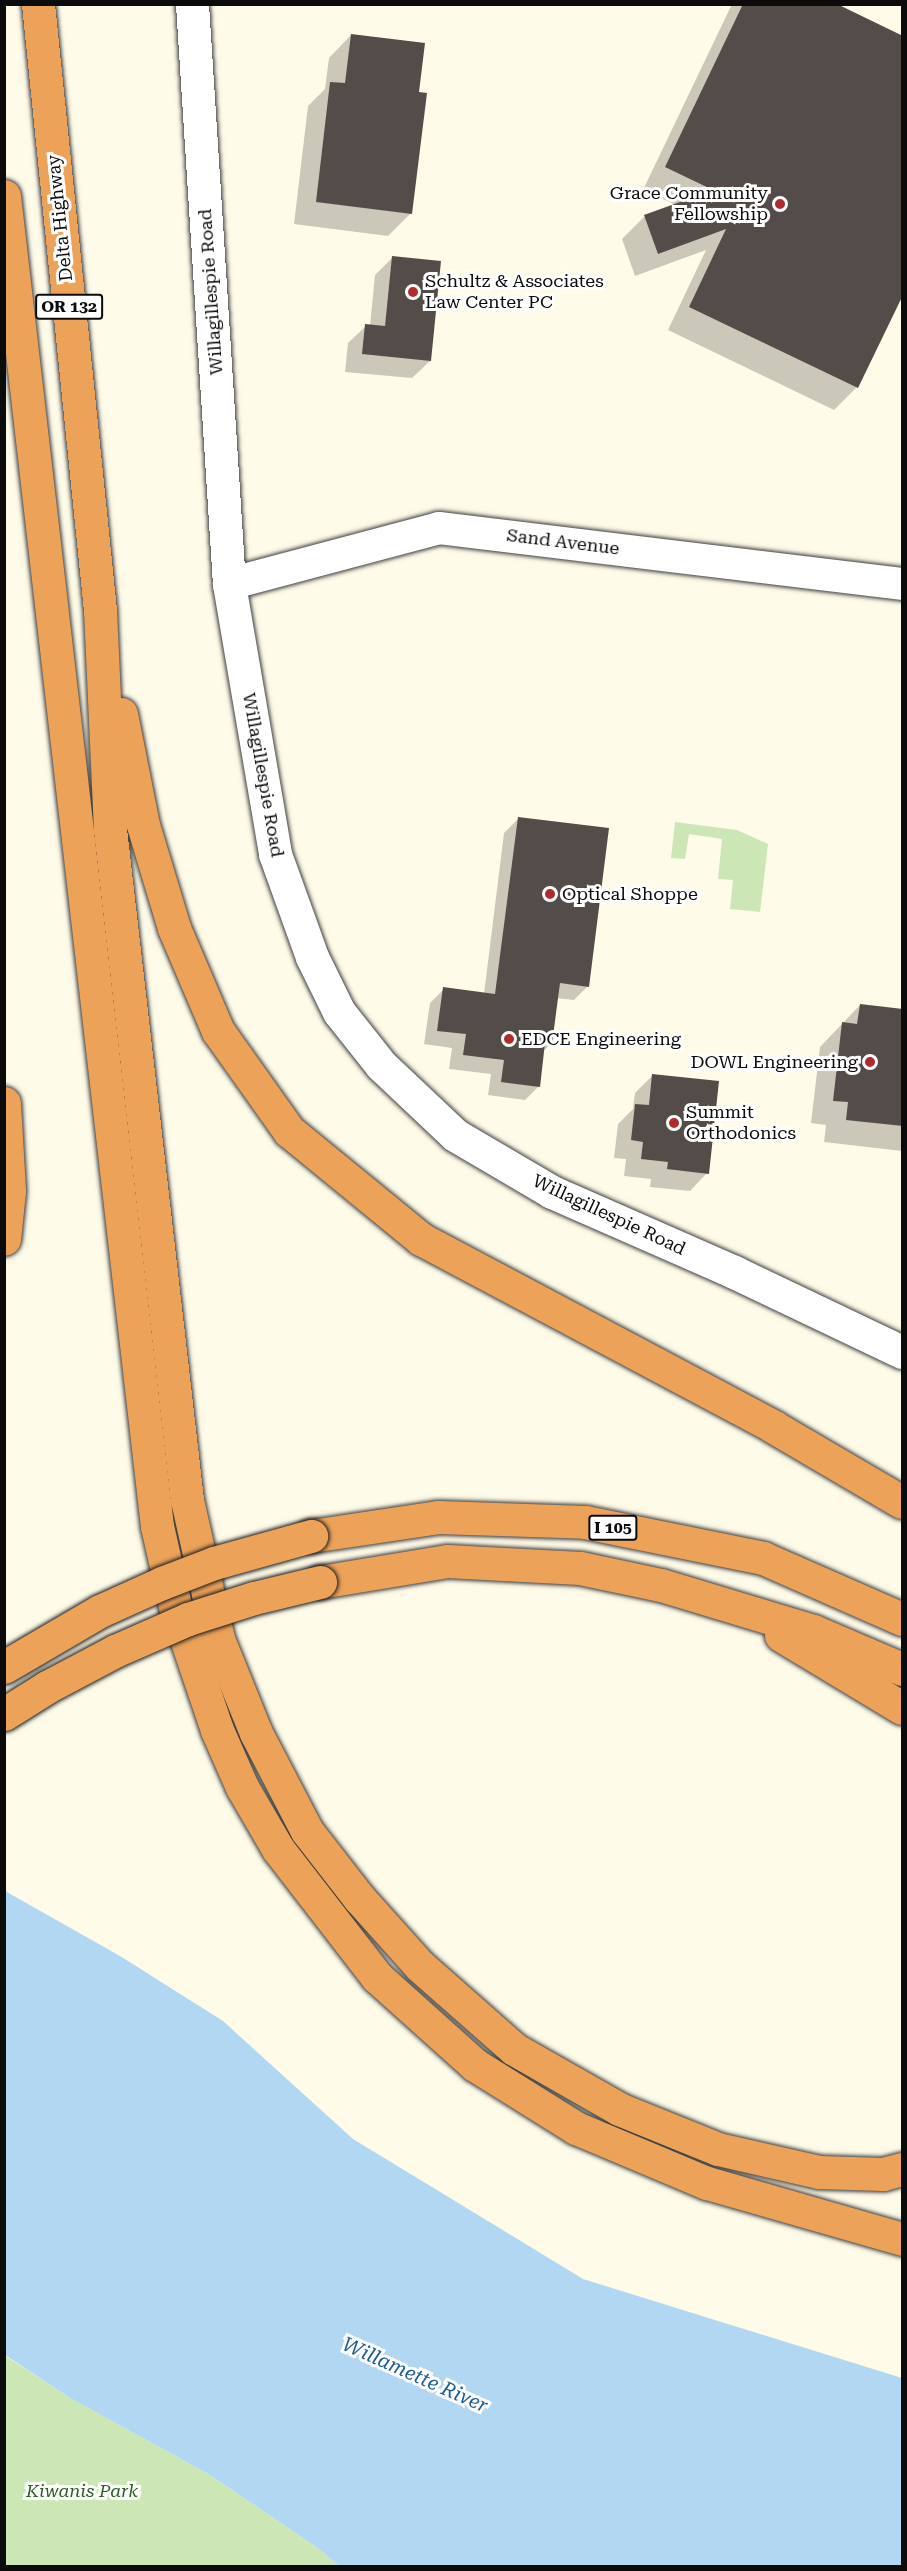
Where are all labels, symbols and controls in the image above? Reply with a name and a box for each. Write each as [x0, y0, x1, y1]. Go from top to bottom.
street label: Delta Highway [43, 154, 77, 282]
place label: Grace Community Fellowship [610, 183, 768, 226]
marker: Grace Community Fellowship [773, 197, 787, 211]
street label: Willagillespie Road [194, 208, 228, 376]
place label: Schultz & Associates Law Center PC [425, 271, 604, 314]
marker: Schultz & Associates Law Center PC [406, 285, 420, 299]
road number: OR 132 [34, 294, 104, 320]
street label: Sand Avenue [505, 524, 621, 560]
street label: Willagillespie Road [238, 691, 288, 859]
place label: Optical Shoppe [562, 883, 698, 905]
marker: Optical Shoppe [543, 887, 557, 901]
place label: EDCE Engineering [521, 1028, 681, 1050]
marker: EDCE Engineering [502, 1032, 516, 1046]
place label: DOWL Engineering [690, 1051, 858, 1073]
marker: DOWL Engineering [863, 1055, 877, 1069]
place label: Summit Orthodonics [686, 1102, 796, 1144]
marker: Summit Orthodonics [667, 1116, 681, 1130]
street label: Willagillespie Road [529, 1170, 689, 1260]
road number: I 105 [588, 1515, 638, 1541]
water label: Willamette River [338, 2332, 492, 2418]
park label: Kiwanis Park [26, 2480, 138, 2502]

